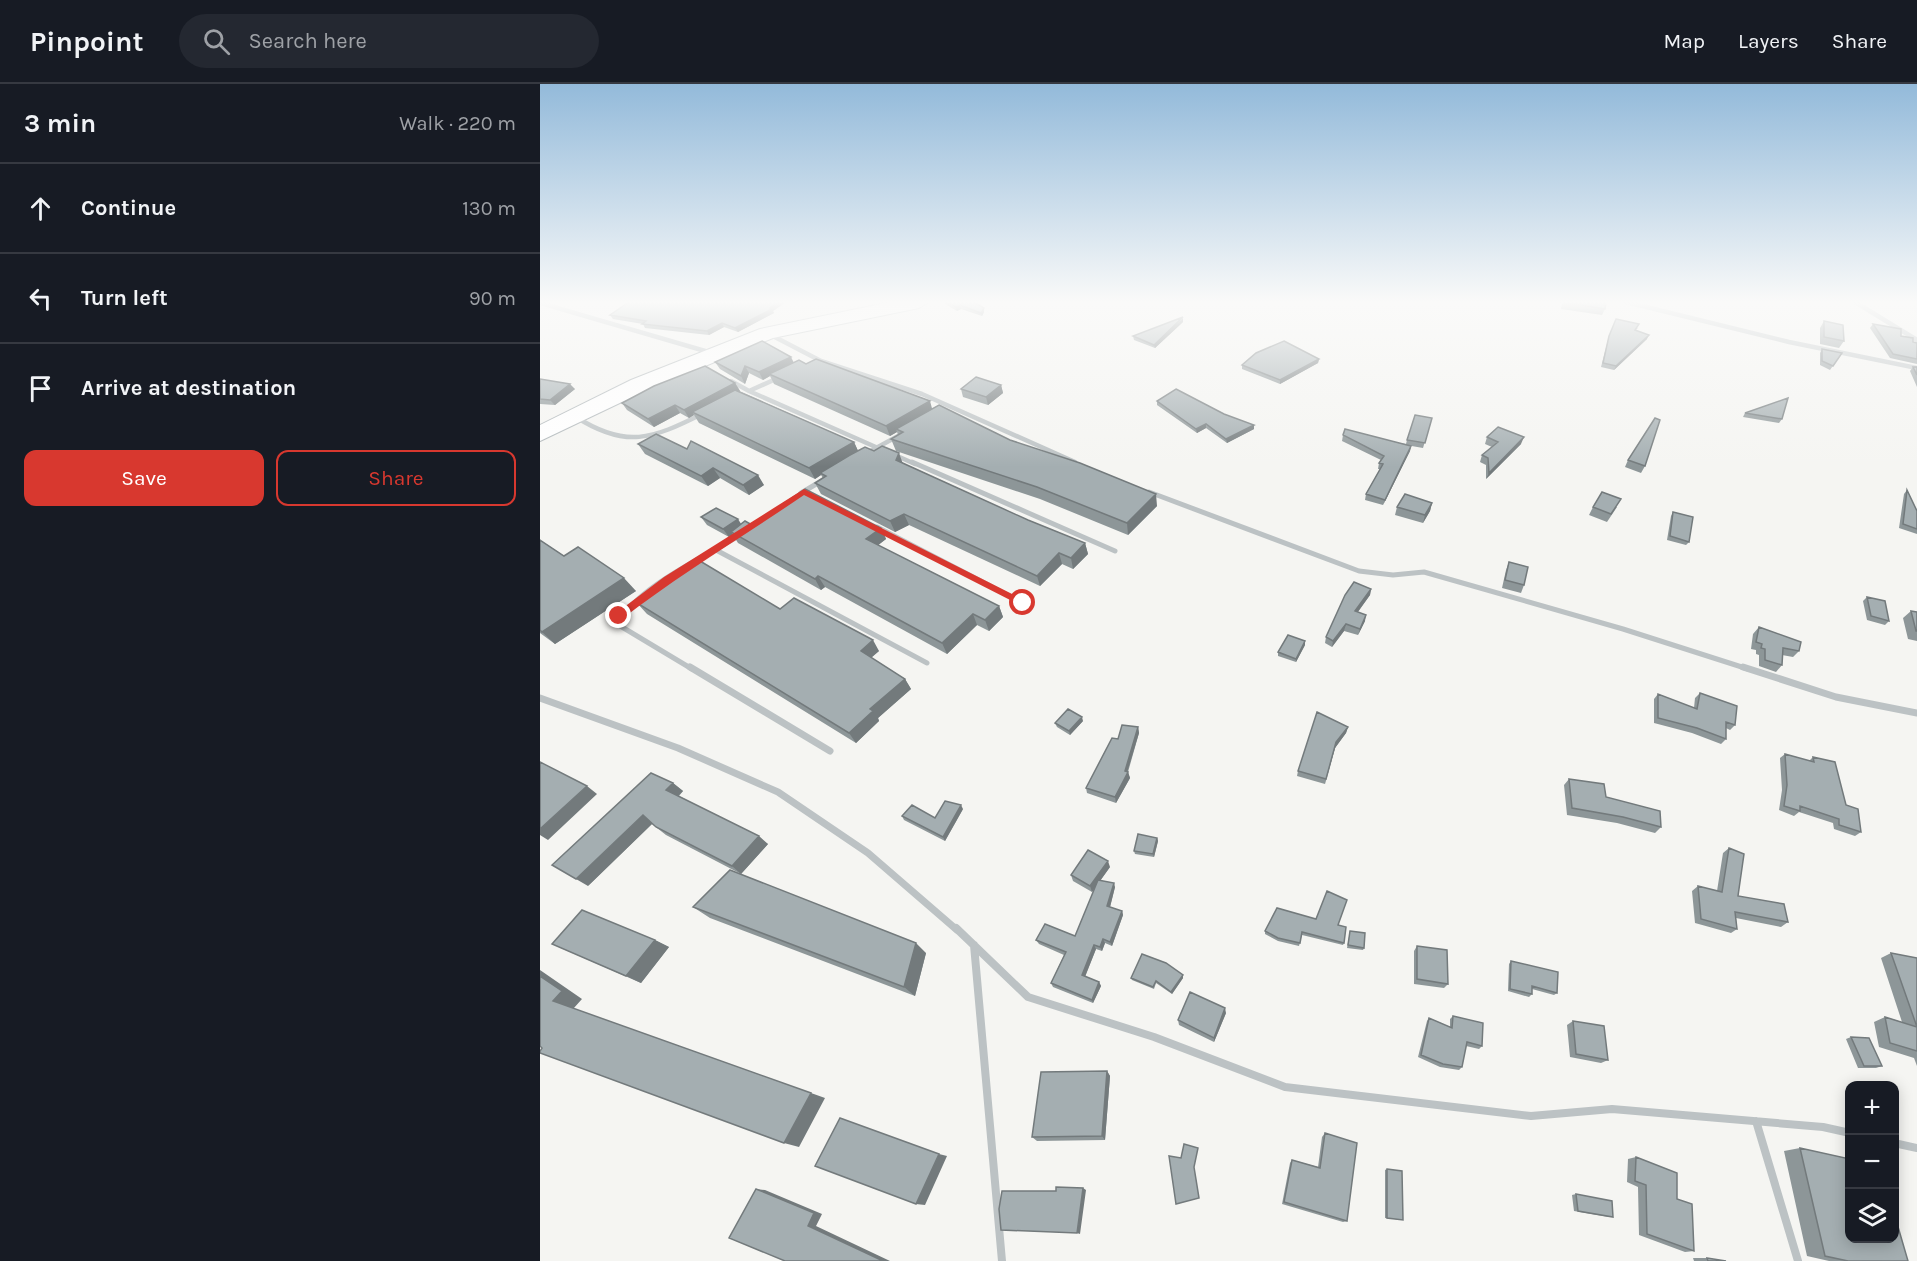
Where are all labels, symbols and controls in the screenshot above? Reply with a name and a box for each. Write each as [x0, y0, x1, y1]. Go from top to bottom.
search box [179, 14, 599, 68]
text: Pinpoint [30, 25, 143, 58]
icon: search [200, 25, 233, 58]
text: Search here [248, 28, 367, 54]
text: Map [1663, 29, 1705, 53]
text: Layers [1738, 29, 1799, 53]
text: Share [1832, 29, 1887, 53]
text: 3 min [24, 108, 96, 139]
text: Walk · 220 m [399, 112, 516, 135]
icon: ahead [24, 192, 57, 225]
text: Continue [81, 195, 176, 221]
text: 130 m [462, 197, 516, 220]
icon: left [24, 282, 57, 315]
text: Turn left [81, 285, 168, 311]
text: 90 m [469, 287, 516, 310]
icon: arrive [24, 372, 57, 405]
text: Arrive at destination [81, 375, 296, 401]
button: Save [24, 450, 264, 506]
button: Share [276, 450, 516, 506]
route start [1009, 589, 1035, 615]
route end [605, 602, 631, 628]
map controls [1845, 1081, 1899, 1243]
button: + [1845, 1081, 1899, 1135]
button: − [1845, 1135, 1899, 1189]
button: layers [1845, 1189, 1899, 1243]

